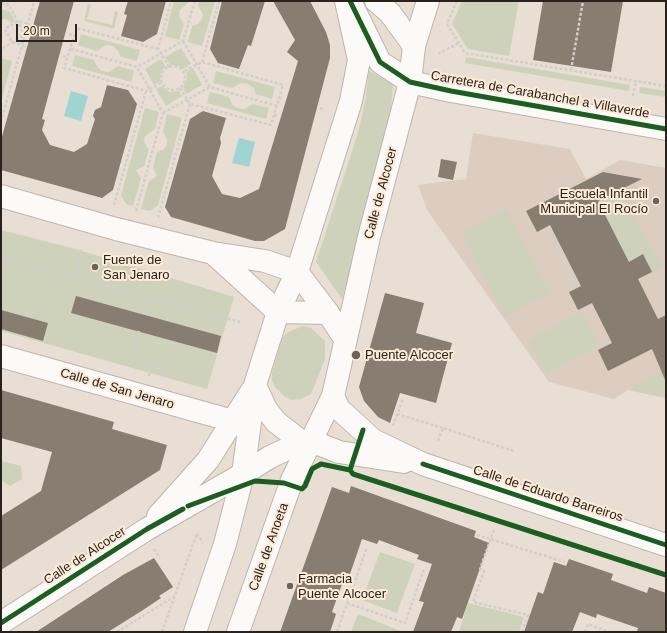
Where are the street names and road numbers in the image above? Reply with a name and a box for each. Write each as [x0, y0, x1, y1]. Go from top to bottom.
street label: Carretera de Carabanchel a Villaverde [430, 68, 650, 122]
street label: Calle de Alcocer [361, 145, 401, 241]
street label: Calle de San Jenaro [58, 365, 176, 413]
street label: Calle de Eduardo Barreiros [471, 462, 625, 526]
street label: Calle de Anoeta [246, 501, 292, 593]
street label: Calle de Alcocer [41, 524, 129, 588]

